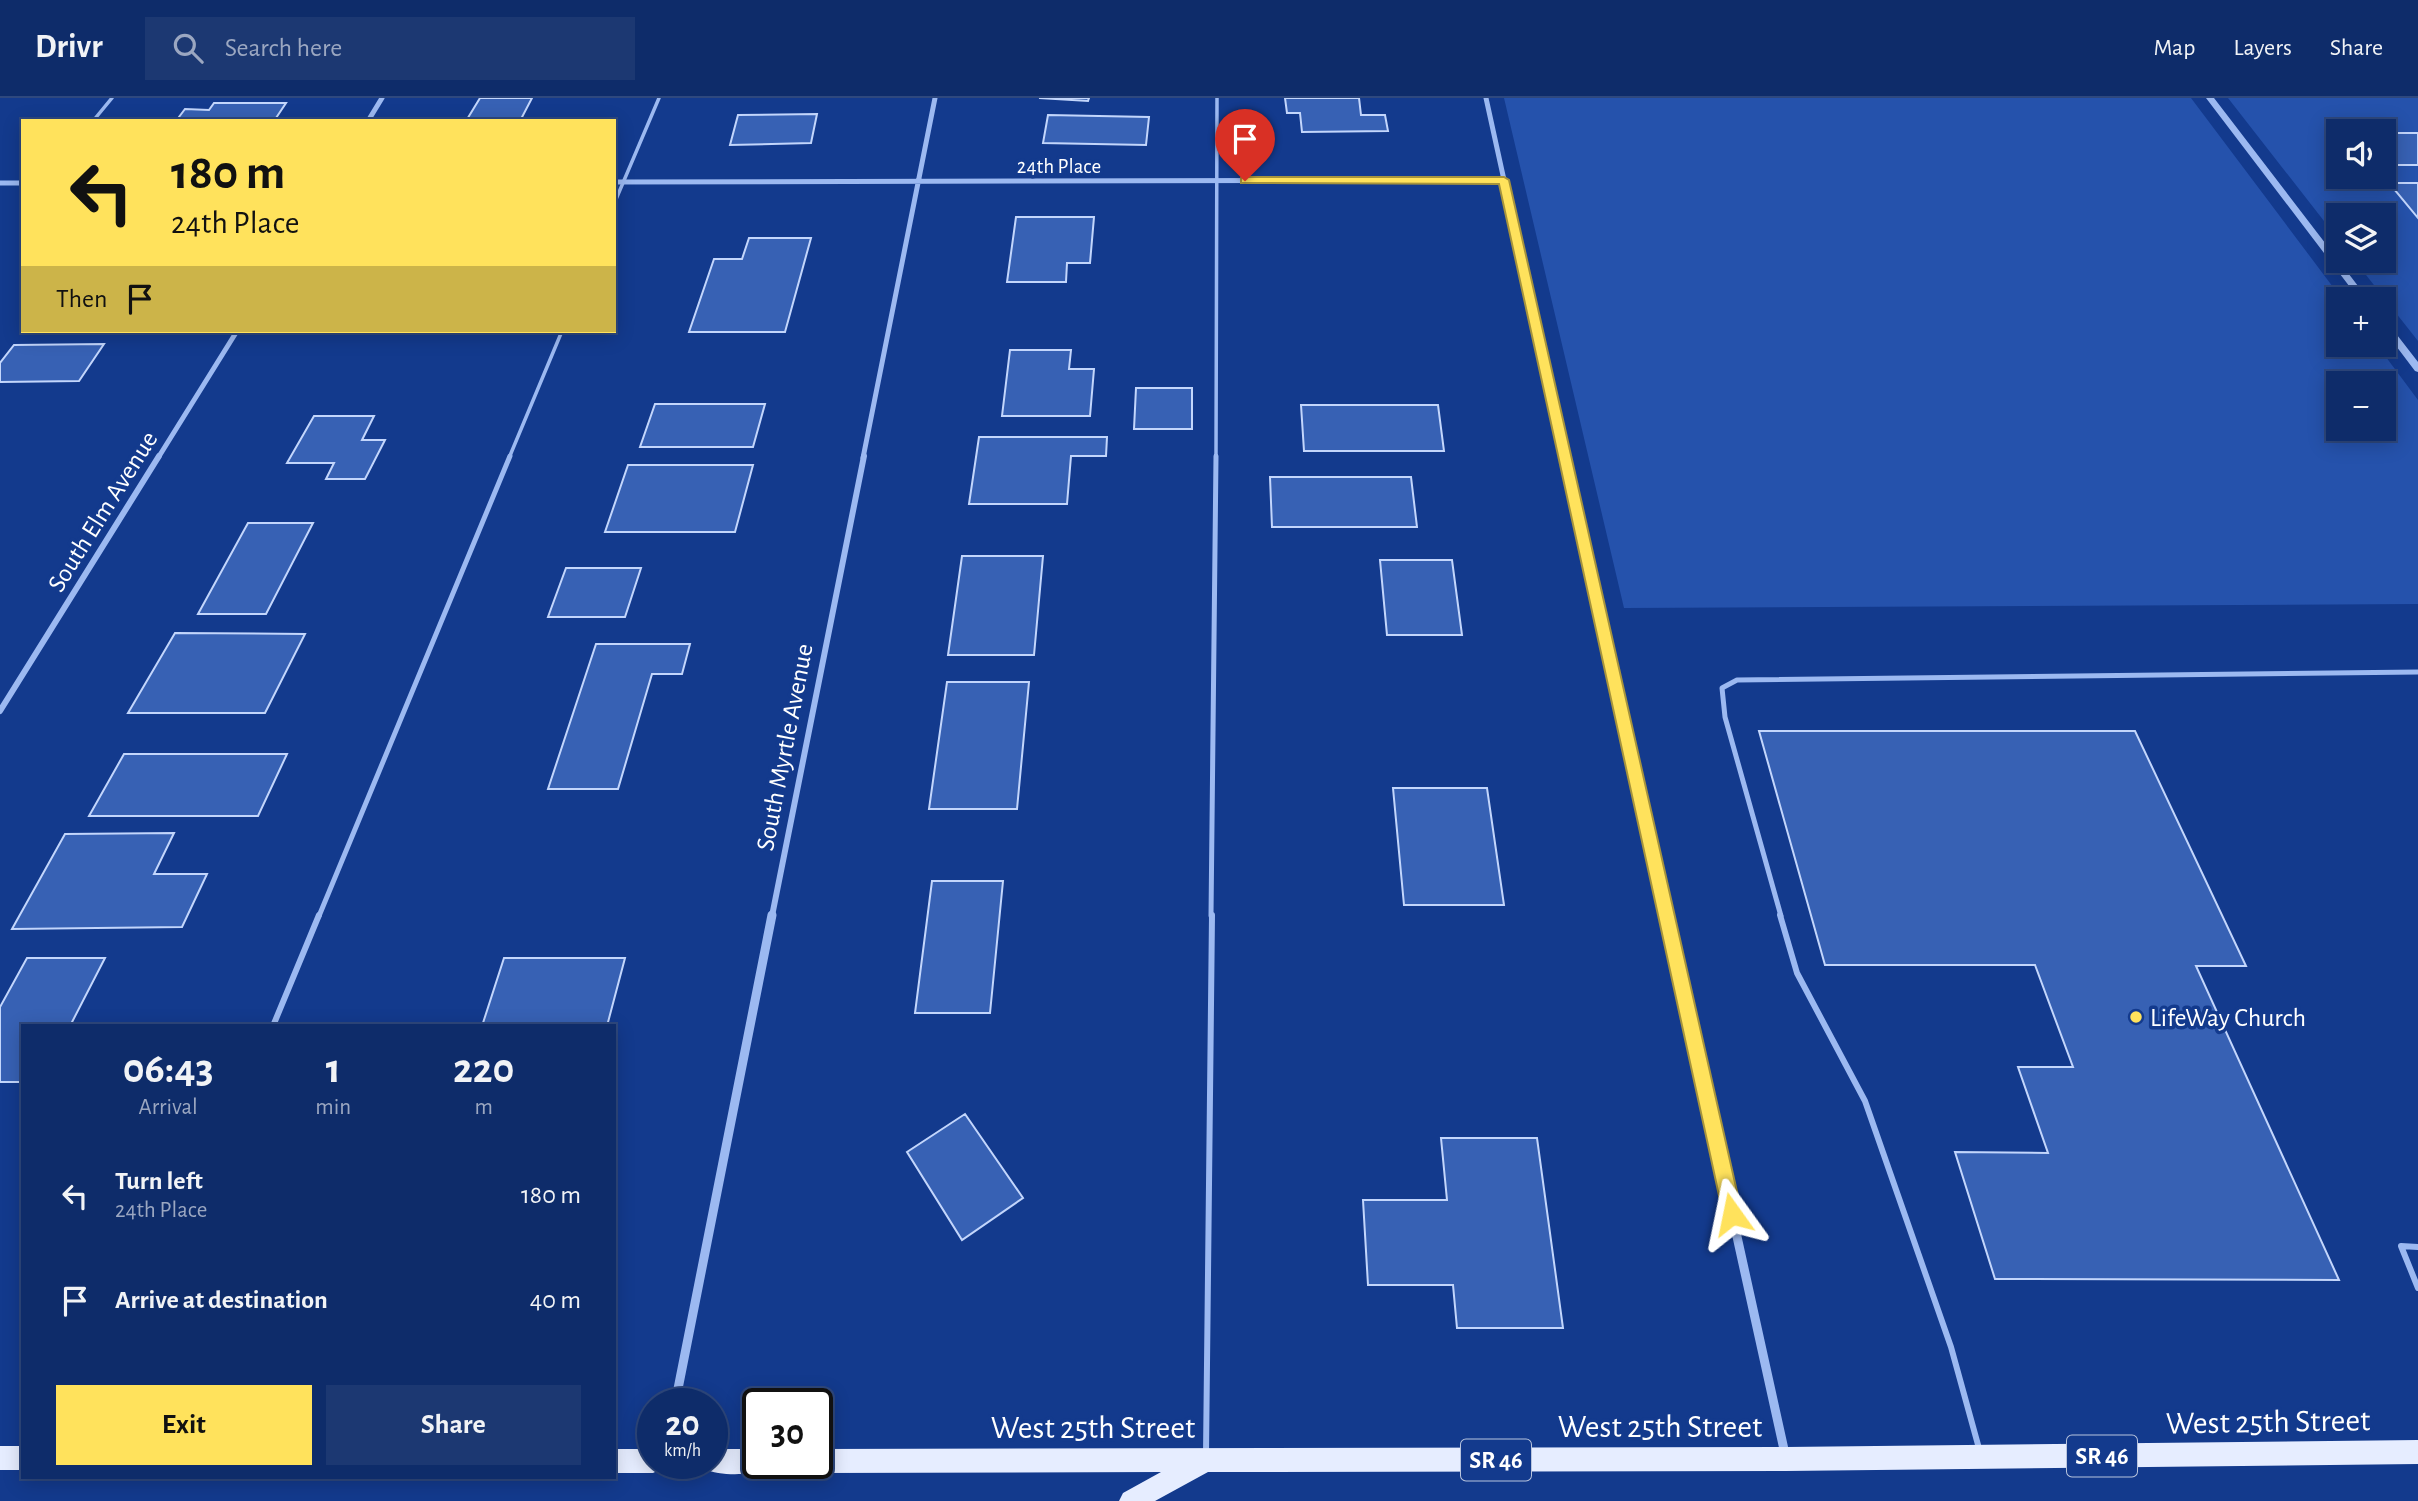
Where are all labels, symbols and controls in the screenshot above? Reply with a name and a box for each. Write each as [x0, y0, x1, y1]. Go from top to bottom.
search box [145, 17, 635, 80]
icon: search [169, 29, 207, 67]
text: Drivr [35, 31, 103, 64]
text: Search here [225, 35, 342, 61]
text: Map [2153, 36, 2195, 60]
text: Layers [2233, 36, 2292, 60]
text: Share [2330, 36, 2383, 60]
pin [1215, 109, 1275, 181]
map controls [2326, 119, 2396, 441]
button: sound [2326, 119, 2396, 189]
icon: arrive [1226, 120, 1264, 158]
icon: left [56, 147, 147, 238]
text: 180 m [171, 149, 285, 198]
street label: 24th Place [1017, 156, 1101, 177]
button: layers [2326, 203, 2396, 273]
text: 24th Place [171, 207, 299, 239]
icon: arrive [121, 280, 159, 318]
text: Then [56, 286, 107, 312]
button: + [2326, 287, 2396, 357]
button: − [2326, 371, 2396, 441]
street label: South Elm Avenue [43, 427, 163, 596]
street label: South Myrtle Avenue [752, 642, 818, 853]
place label: LifeWay Church [2150, 1005, 2306, 1031]
marker: LifeWay Church [2128, 1009, 2144, 1025]
text: 06:43 [123, 1048, 214, 1090]
text: 1 [326, 1048, 341, 1090]
text: 220 [453, 1048, 514, 1090]
text: Arrival [139, 1096, 198, 1119]
text: min [315, 1096, 351, 1119]
text: m [474, 1096, 493, 1119]
text: Turn left [115, 1168, 203, 1194]
icon: left [56, 1177, 94, 1215]
position arrow [1695, 1177, 1769, 1251]
text: 180 m [521, 1182, 581, 1208]
text: 24th Place [115, 1199, 207, 1222]
icon: arrive [56, 1282, 94, 1320]
text: Arrive at destination [115, 1287, 328, 1313]
text: 40 m [530, 1287, 581, 1313]
button: Exit [56, 1385, 312, 1465]
button: Share [326, 1385, 581, 1465]
speed limit sign: 30 [742, 1388, 833, 1479]
street label: West 25th Street [2165, 1404, 2371, 1440]
text: 20 [665, 1407, 700, 1442]
street label: West 25th Street [1558, 1411, 1762, 1443]
street label: West 25th Street [991, 1412, 1195, 1444]
road number: SR 46 [2067, 1436, 2137, 1476]
road number: SR 46 [1461, 1440, 1531, 1480]
text: km/h [664, 1442, 701, 1460]

